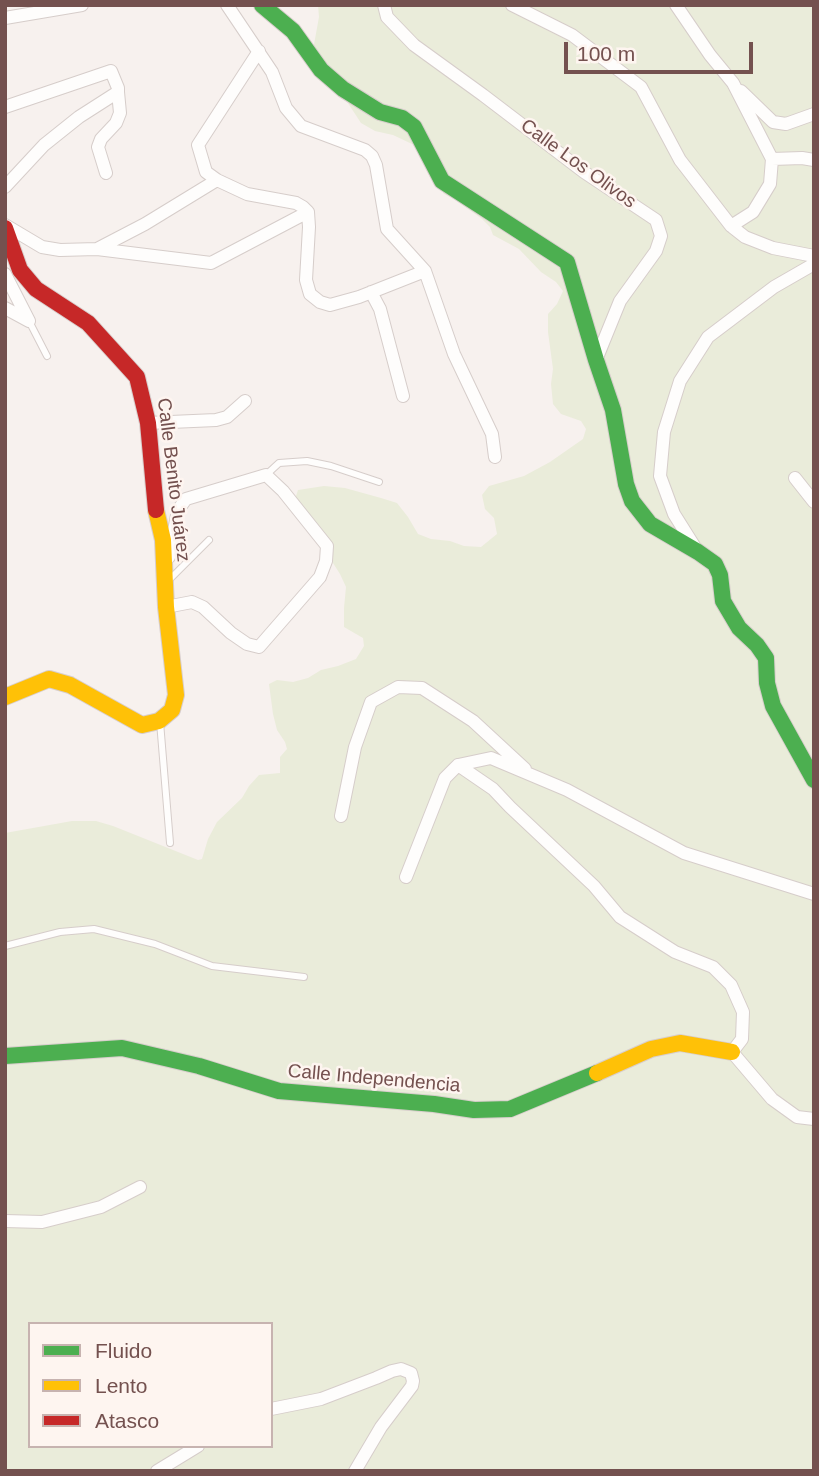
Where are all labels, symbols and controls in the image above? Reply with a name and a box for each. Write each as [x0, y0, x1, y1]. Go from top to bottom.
scale bar [567, 28, 756, 72]
text: 100 m [577, 42, 635, 65]
street label: Calle Los Olivos [516, 114, 640, 214]
street label: Calle Benito Juárez [152, 397, 194, 563]
street label: Calle Independencia [287, 1060, 461, 1098]
legend [28, 1322, 273, 1448]
text: Fluido [95, 1339, 152, 1362]
text: Lento [95, 1374, 148, 1397]
text: Atasco [95, 1409, 159, 1432]

